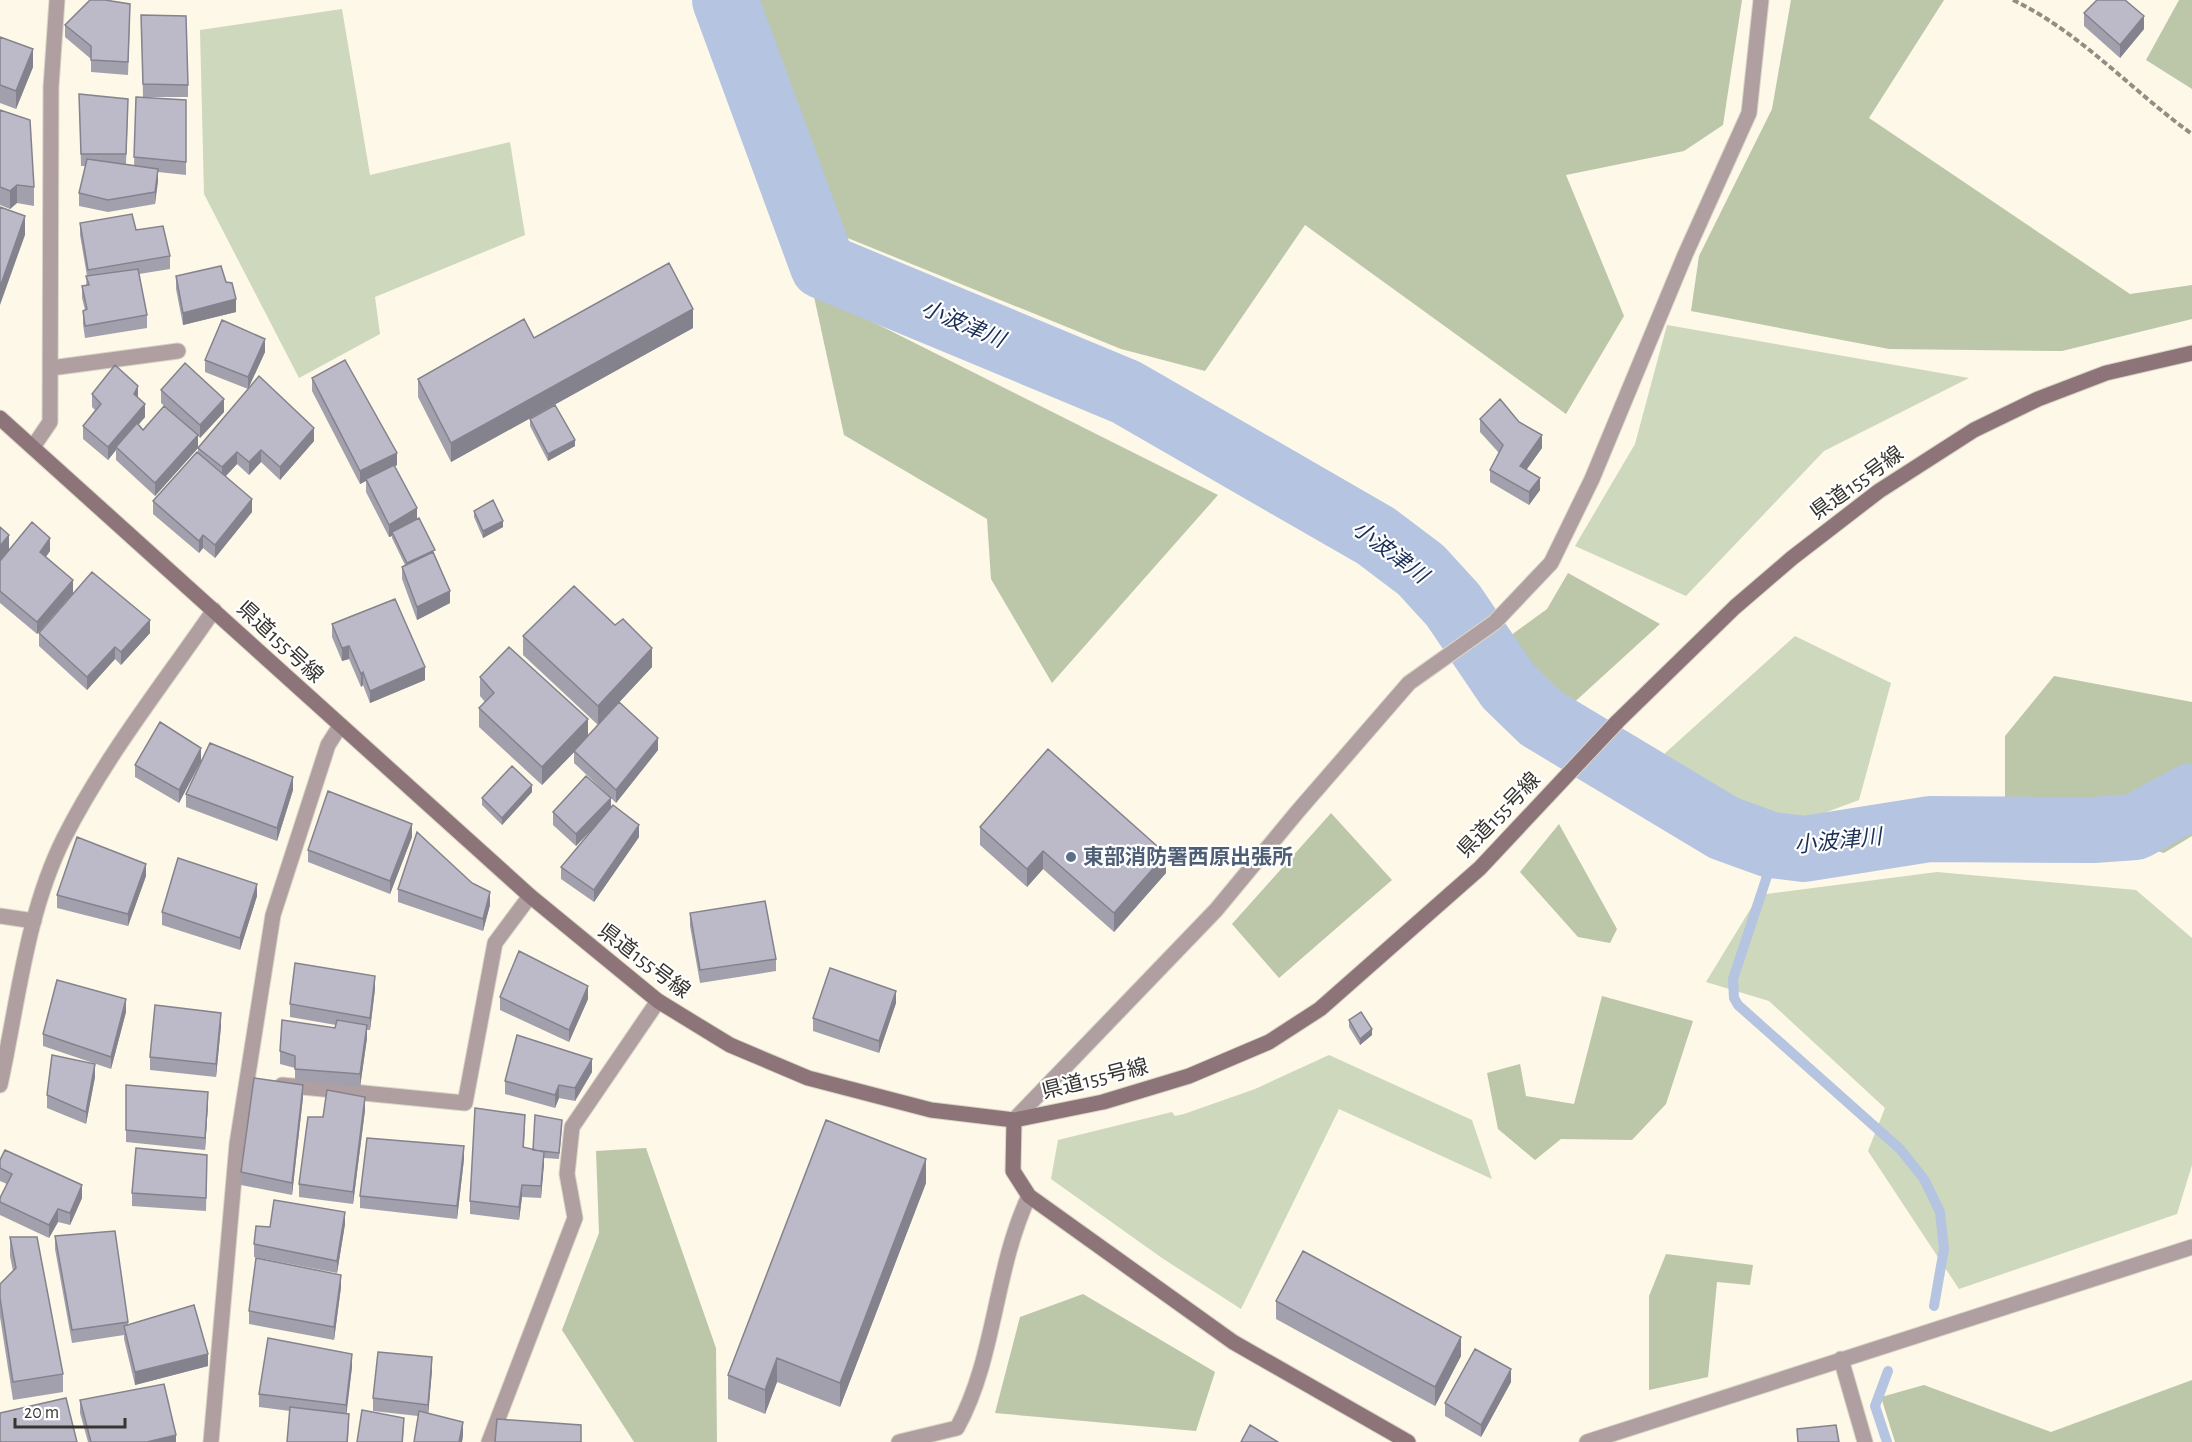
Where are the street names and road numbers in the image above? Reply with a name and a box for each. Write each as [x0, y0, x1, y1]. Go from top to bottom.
street label: 県道155号線 [1806, 442, 1907, 523]
street label: 県道155号線 [233, 596, 328, 687]
street label: 県道155号線 [1453, 768, 1544, 861]
street label: 県道155号線 [594, 919, 694, 1002]
street label: 県道155号線 [1039, 1055, 1150, 1102]

